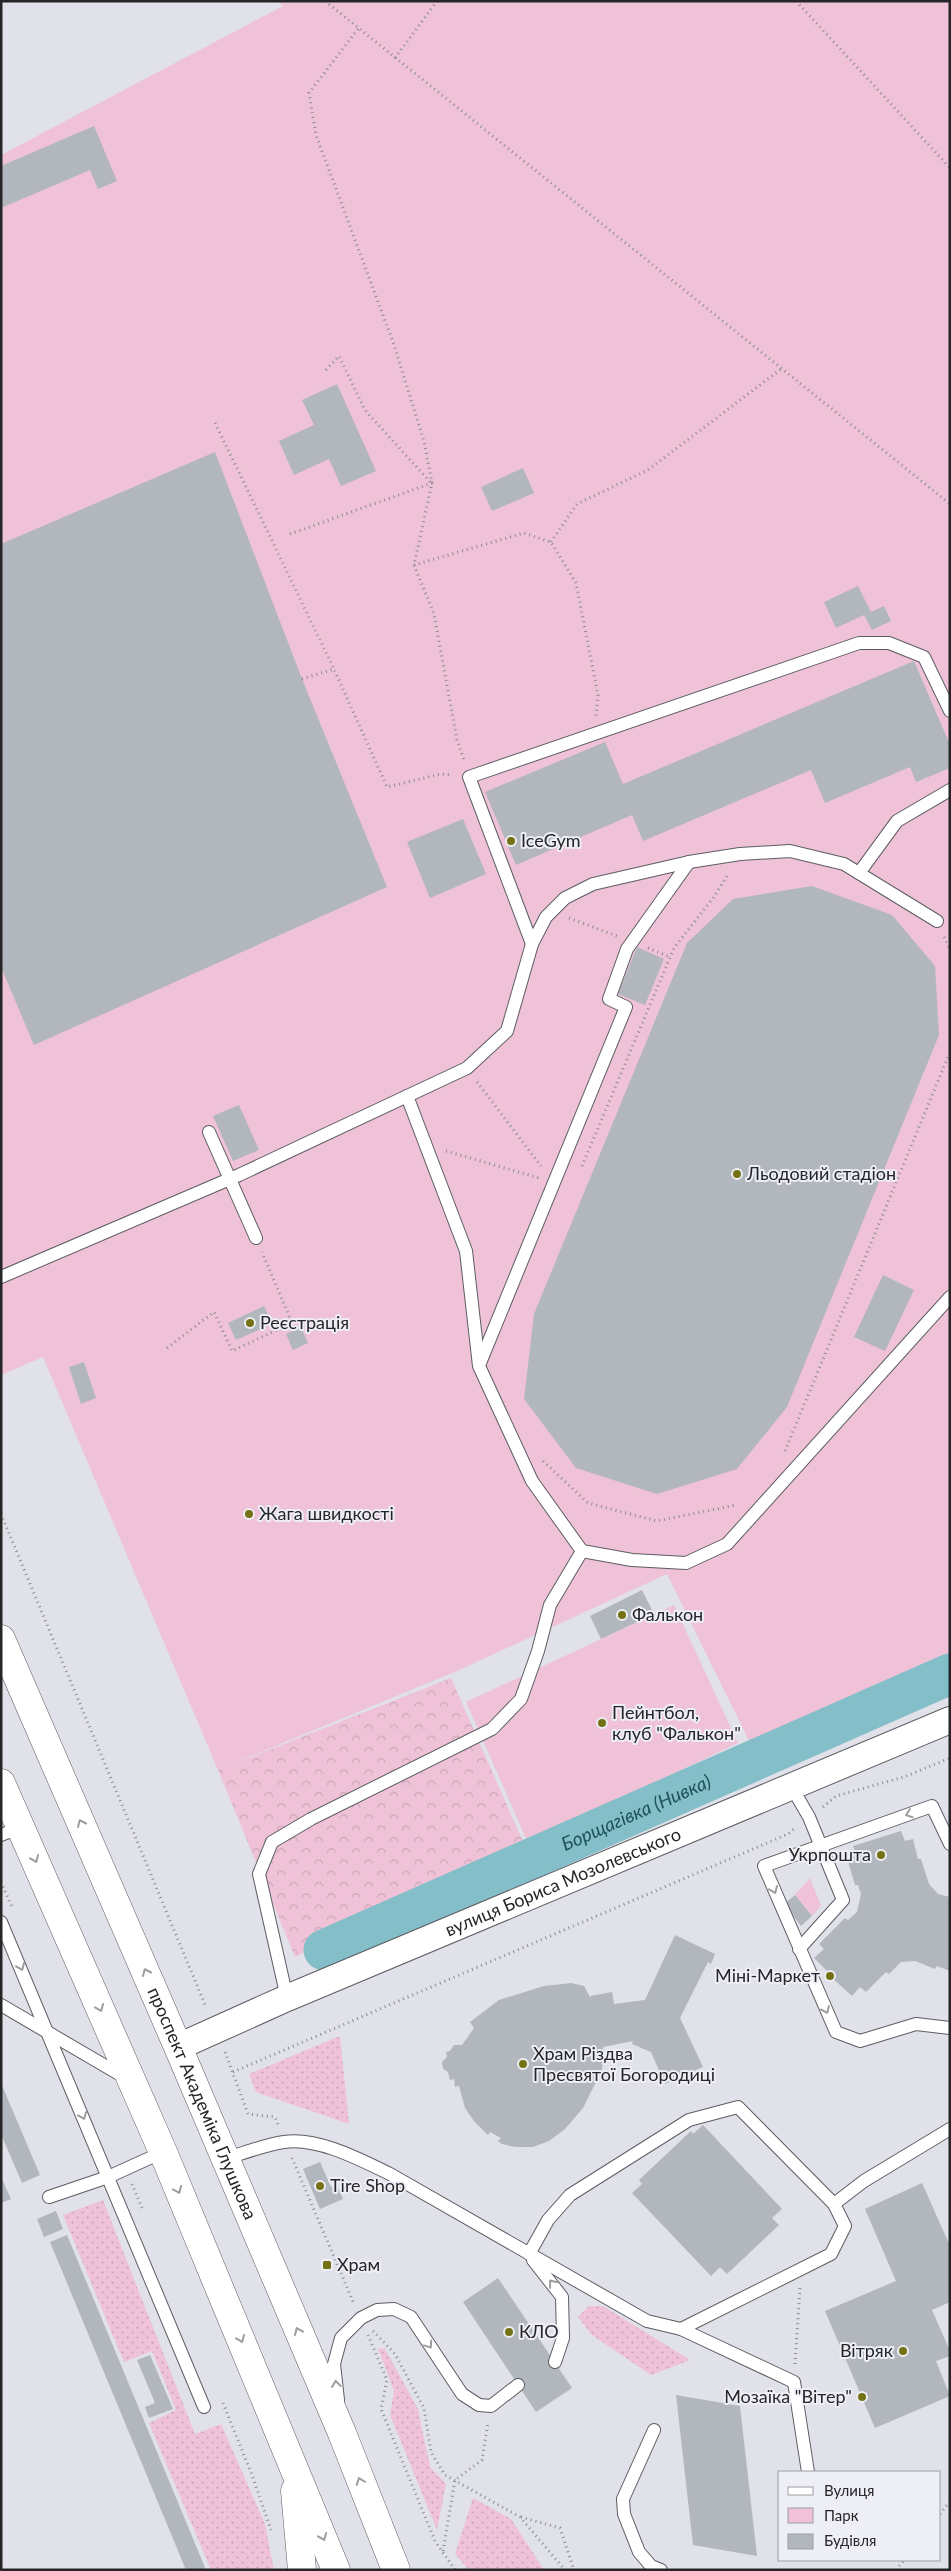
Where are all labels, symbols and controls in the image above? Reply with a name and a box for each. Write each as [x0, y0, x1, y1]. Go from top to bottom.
place label: IceGym [521, 829, 581, 851]
marker: IceGym [505, 835, 517, 847]
place label: Льодовий стадіон [746, 1162, 896, 1184]
marker: Льодовий стадіон [731, 1168, 743, 1180]
place label: Реєстрація [260, 1311, 349, 1333]
marker: Реєстрація [244, 1317, 256, 1329]
place label: Жага швидкості [259, 1502, 394, 1524]
marker: Жага швидкості [243, 1508, 255, 1520]
place label: Фалькон [632, 1603, 703, 1625]
marker: Фалькон [616, 1609, 628, 1621]
place label: Пейнтбол, клуб "Фалькон" [612, 1701, 741, 1744]
marker: Пейнтбол, клуб "Фалькон" [596, 1717, 608, 1729]
water label: Борщагівка (Нивка) [557, 1769, 714, 1855]
one-way arrow [906, 1808, 914, 1818]
one-way arrow [76, 1819, 86, 1827]
street label: вулиця Бориса Мозолевського [442, 1822, 684, 1940]
place label: Укрпошта [788, 1843, 871, 1865]
marker: Укрпошта [875, 1849, 887, 1861]
one-way arrow [29, 1854, 40, 1863]
one-way arrow [768, 1885, 778, 1893]
one-way arrow [15, 1962, 25, 1970]
place label: Міні-Маркет [715, 1964, 820, 1986]
one-way arrow [141, 1968, 152, 1977]
marker: Міні-Маркет [824, 1970, 836, 1982]
street label: проспект Академіка Глушкова [143, 1984, 262, 2223]
one-way arrow [93, 2003, 104, 2012]
one-way arrow [819, 2005, 830, 2014]
place label: Храм Різдва Пресвятої Богородиці [533, 2042, 715, 2085]
marker: Храм Різдва Пресвятої Богородиці [517, 2058, 529, 2070]
one-way arrow [78, 2112, 88, 2120]
place label: Tire Shop [330, 2174, 405, 2196]
marker: Tire Shop [314, 2180, 326, 2192]
one-way arrow [172, 2185, 183, 2194]
place label: Храм [337, 2253, 380, 2275]
marker: Храм [321, 2259, 333, 2271]
one-way arrow [549, 2280, 557, 2289]
place label: КЛО [519, 2320, 559, 2342]
marker: КЛО [503, 2326, 515, 2338]
one-way arrow [293, 2327, 304, 2336]
one-way arrow [235, 2334, 246, 2343]
one-way arrow [423, 2339, 432, 2349]
place label: Вітряк [840, 2339, 894, 2361]
marker: Вітряк [897, 2345, 909, 2357]
one-way arrow [331, 2380, 342, 2388]
place label: Мозаїка "Вітер" [724, 2385, 852, 2407]
marker: Мозаїка "Вітер" [856, 2391, 868, 2403]
legend [778, 2471, 941, 2561]
one-way arrow [356, 2477, 366, 2485]
text: Вулиця [824, 2481, 874, 2499]
text: Парк [824, 2506, 859, 2524]
text: Будівля [824, 2531, 876, 2549]
one-way arrow [317, 2532, 327, 2541]

